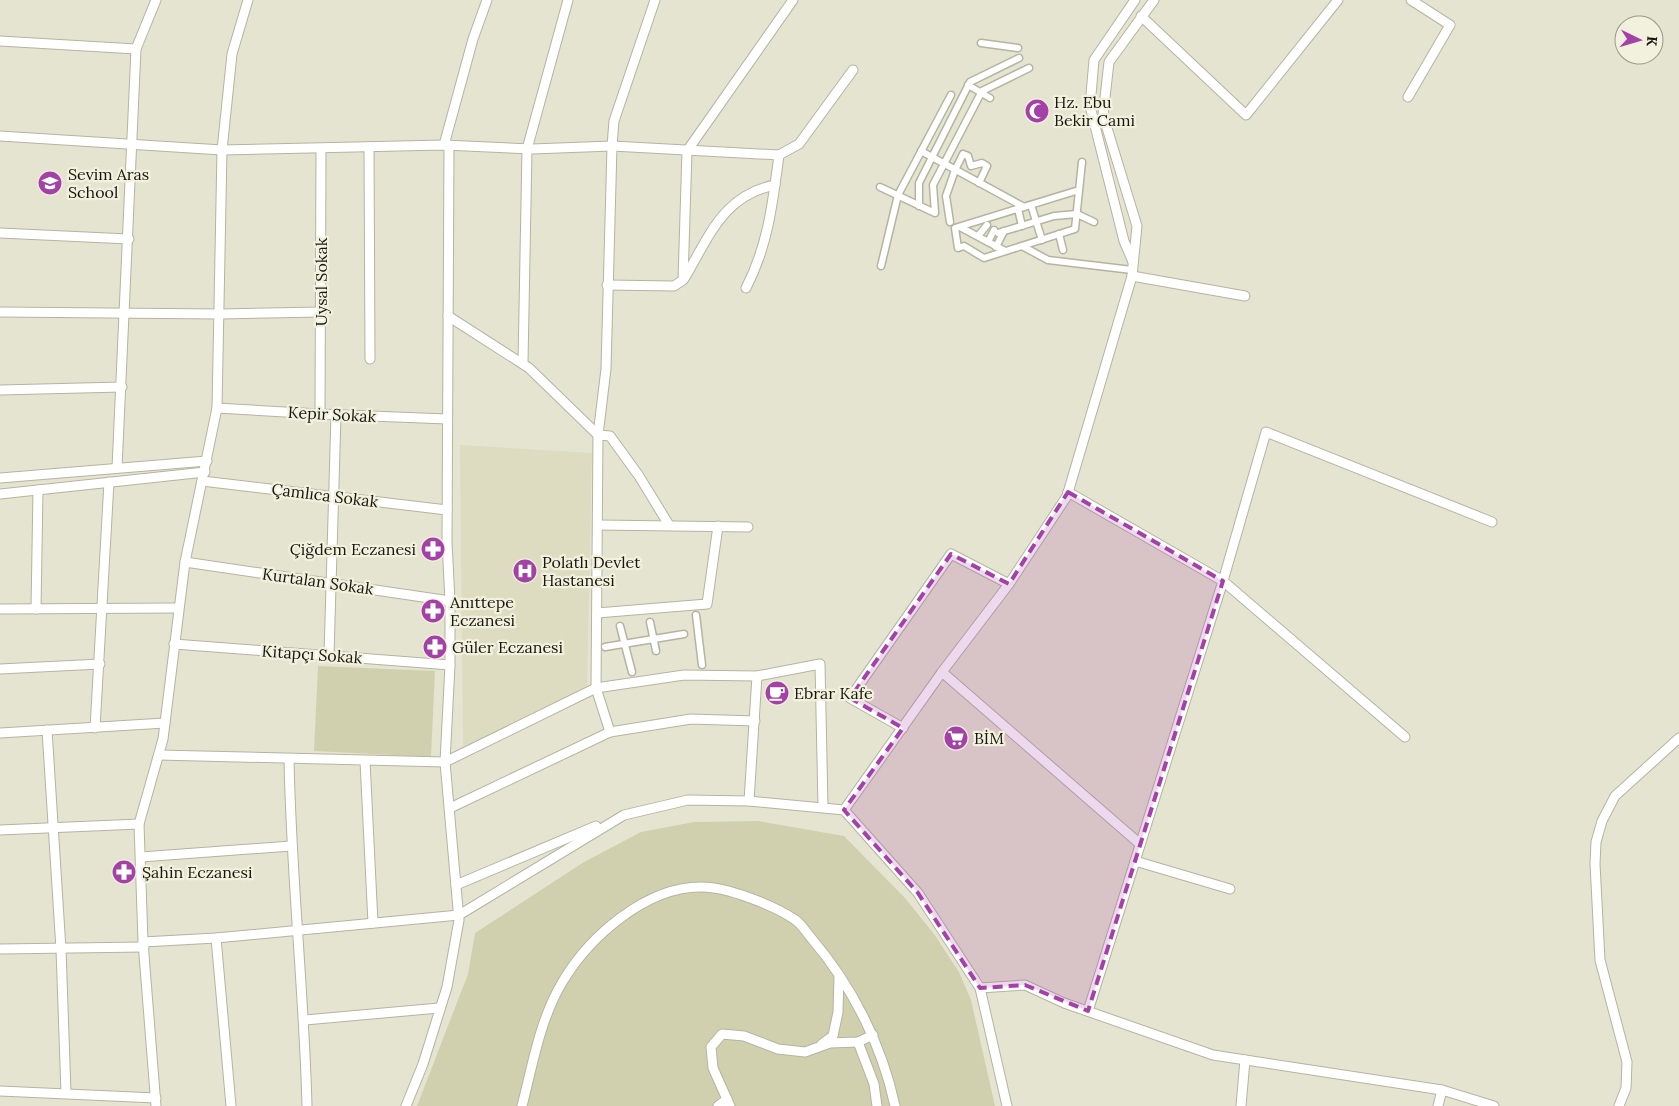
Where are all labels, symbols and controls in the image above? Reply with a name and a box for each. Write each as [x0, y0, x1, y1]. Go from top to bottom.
north arrow [1614, 15, 1664, 65]
text: K [1643, 35, 1661, 47]
place label: Hz. Ebu Bekir Cami [1054, 92, 1135, 130]
mosque icon: Hz. Ebu Bekir Cami [1024, 98, 1050, 124]
place label: Sevim Aras School [68, 164, 149, 202]
school or university icon: Sevim Aras School [37, 170, 63, 196]
street label: Uysal Sokak [311, 237, 331, 326]
street label: Kepir Sokak [287, 402, 377, 426]
street label: Çamlıca Sokak [270, 479, 380, 512]
pharmacy icon: Çiğdem Eczanesi [420, 536, 446, 562]
place label: Çiğdem Eczanesi [290, 539, 416, 559]
place label: Polatlı Devlet Hastanesi [542, 552, 641, 590]
hospital icon: Polatlı Devlet Hastanesi [512, 558, 538, 584]
street label: Kurtalan Sokak [261, 563, 375, 599]
place label: Anıttepe Eczanesi [449, 592, 515, 630]
pharmacy icon: Anıttepe Eczanesi [420, 598, 446, 624]
pharmacy icon: Güler Eczanesi [422, 634, 448, 660]
place label: Güler Eczanesi [452, 637, 563, 657]
street label: Kitapçı Sokak [261, 641, 363, 668]
cafe icon: Ebrar Kafe [764, 680, 790, 706]
place label: Ebrar Kafe [794, 683, 873, 703]
supermarket icon: BİM [943, 725, 969, 751]
place label: BİM [974, 728, 1004, 748]
pharmacy icon: Şahin Eczanesi [111, 859, 137, 885]
place label: Şahin Eczanesi [142, 862, 252, 882]

